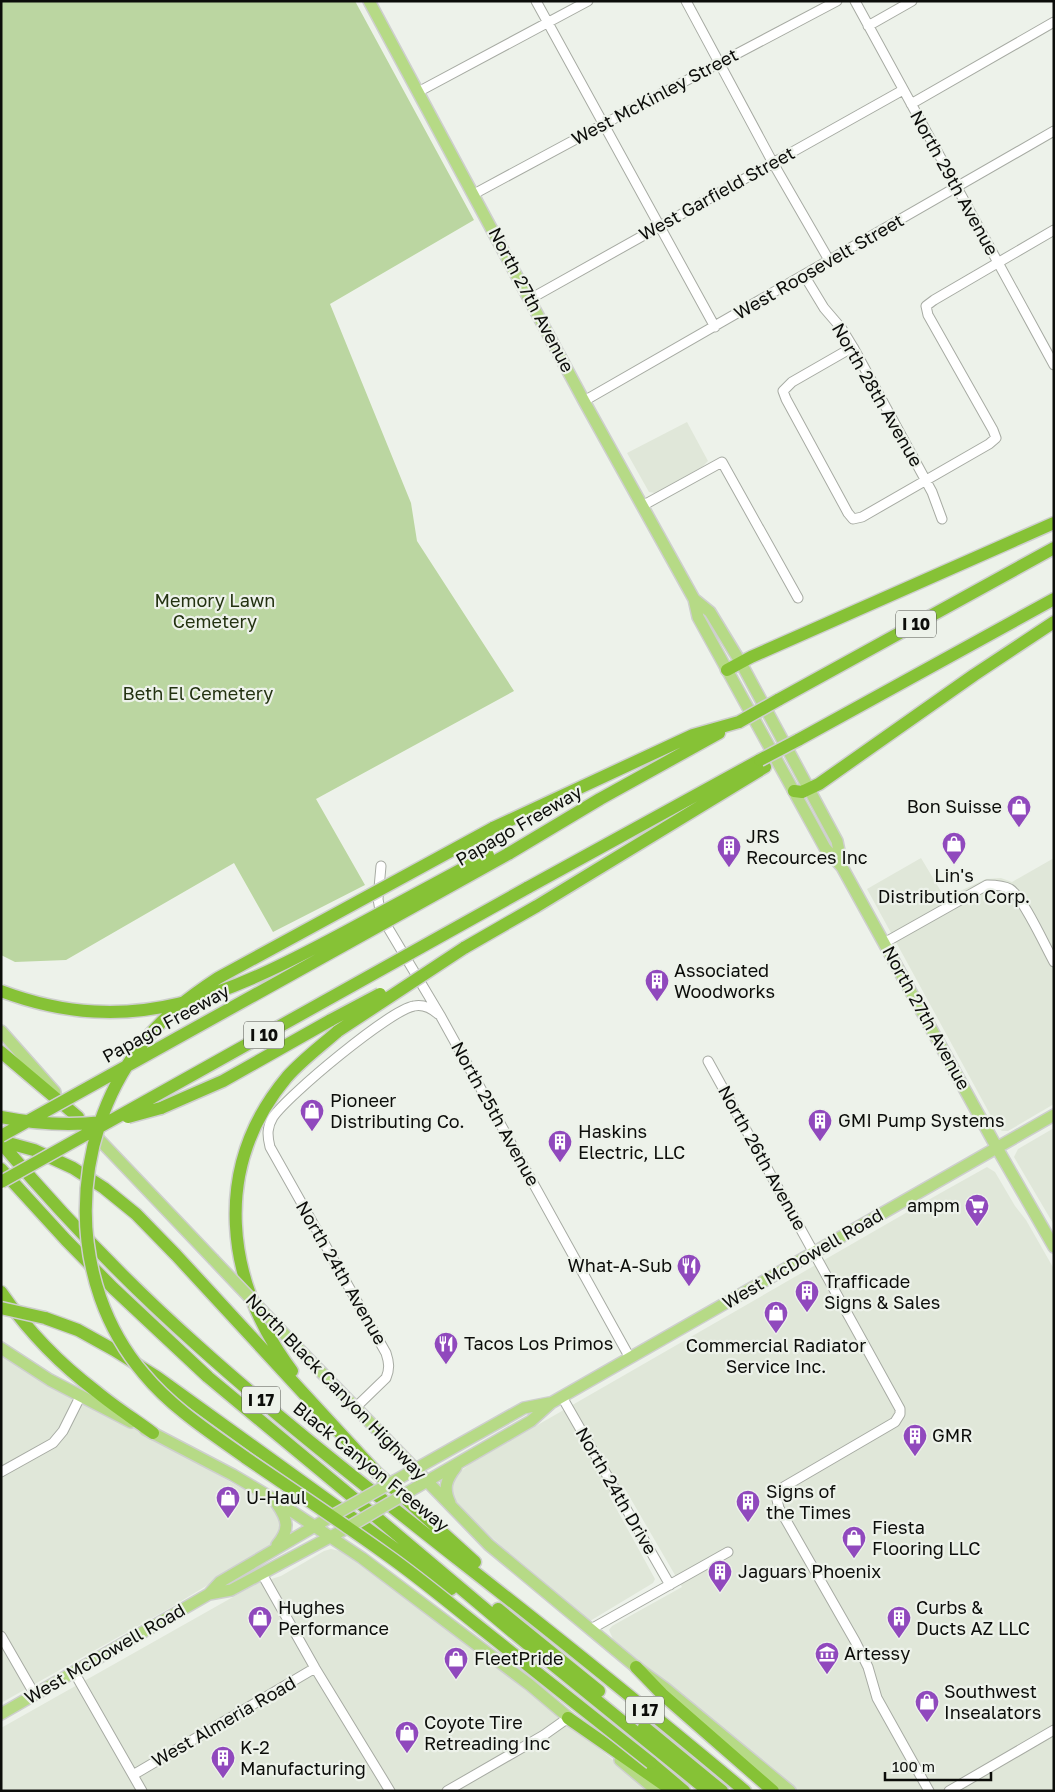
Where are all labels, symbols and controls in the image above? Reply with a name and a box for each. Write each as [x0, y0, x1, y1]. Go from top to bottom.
street label: West McKinley Street [568, 43, 742, 149]
street label: North 29th Avenue [906, 106, 1004, 259]
street label: West Garfield Street [635, 141, 798, 245]
street label: West Roosevelt Street [730, 209, 907, 324]
street label: North 27th Avenue [484, 223, 579, 376]
street label: North 28th Avenue [828, 319, 928, 470]
park label: Memory Lawn Cemetery [155, 589, 275, 632]
road number: I 10 [896, 610, 936, 638]
park label: Beth El Cemetery [123, 682, 273, 704]
street label: Papago Freeway [452, 780, 585, 870]
shop icon: Bon Suisse [1006, 794, 1032, 828]
place label: Bon Suisse [907, 795, 1002, 817]
place label: JRS Recources Inc [746, 825, 868, 868]
shop icon: Lin's Distribution Corp. [941, 831, 967, 865]
building icon: JRS Recources Inc [716, 834, 742, 868]
place label: Lin's Distribution Corp. [878, 864, 1030, 907]
street label: North 27th Avenue [878, 942, 976, 1093]
place label: Associated Woodworks [674, 959, 775, 1002]
building icon: Associated Woodworks [644, 968, 670, 1002]
street label: Papago Freeway [98, 979, 233, 1067]
road number: I 10 [244, 1022, 284, 1048]
street label: North 25th Avenue [447, 1037, 545, 1190]
street label: North 26th Avenue [714, 1081, 812, 1234]
place label: Pioneer Distributing Co. [330, 1089, 465, 1132]
shop icon: Pioneer Distributing Co. [299, 1098, 325, 1132]
building icon: GMI Pump Systems [807, 1108, 833, 1142]
place label: GMI Pump Systems [838, 1109, 1005, 1131]
place label: Haskins Electric, LLC [578, 1120, 685, 1163]
building icon: Haskins Electric, LLC [547, 1129, 573, 1163]
supermarket icon: ampm [964, 1193, 990, 1227]
place label: ampm [907, 1194, 960, 1216]
street label: North 24th Avenue [292, 1197, 392, 1348]
street label: West McDowell Road [718, 1203, 887, 1313]
restaurant icon: What-A-Sub [676, 1253, 702, 1287]
place label: What-A-Sub [568, 1254, 672, 1276]
place label: Trafficade Signs & Sales [824, 1270, 940, 1313]
building icon: Trafficade Signs & Sales [794, 1279, 820, 1313]
street label: North Black Canyon Highway [242, 1288, 432, 1484]
shop icon: Commercial Radiator Service Inc. [763, 1300, 789, 1334]
restaurant icon: Tacos Los Primos [433, 1331, 459, 1365]
place label: Tacos Los Primos [464, 1332, 613, 1354]
place label: Commercial Radiator Service Inc. [686, 1334, 866, 1377]
road number: I 17 [242, 1386, 280, 1414]
street label: Black Canyon Freeway [289, 1397, 454, 1536]
street label: North 24th Drive [571, 1423, 662, 1558]
building icon: GMR [902, 1423, 928, 1457]
place label: GMR [932, 1424, 972, 1446]
place label: Signs of the Times [766, 1480, 851, 1523]
shop icon: U-Haul [215, 1485, 241, 1519]
place label: U-Haul [246, 1486, 307, 1508]
building icon: Signs of the Times [735, 1489, 761, 1523]
place label: Fiesta Flooring LLC [872, 1516, 980, 1559]
shop icon: Fiesta Flooring LLC [841, 1525, 867, 1559]
building icon: Jaguars Phoenix [707, 1559, 733, 1593]
place label: Jaguars Phoenix [738, 1560, 881, 1582]
place label: Hughes Performance [278, 1596, 389, 1639]
place label: Curbs & Ducts AZ LLC [916, 1596, 1030, 1639]
street label: West McDowell Road [20, 1598, 189, 1708]
shop icon: Hughes Performance [247, 1605, 273, 1639]
building icon: Curbs & Ducts AZ LLC [886, 1605, 912, 1639]
museum icon: Artessy [814, 1641, 840, 1675]
place label: Artessy [844, 1642, 910, 1664]
shop icon: FleetPride [443, 1646, 469, 1680]
place label: FleetPride [474, 1647, 564, 1669]
street label: West Almeria Road [148, 1671, 299, 1771]
place label: Southwest Insealators [944, 1680, 1041, 1723]
shop icon: Southwest Insealators [914, 1689, 940, 1723]
road number: I 17 [626, 1696, 664, 1724]
place label: Coyote Tire Retreading Inc [424, 1711, 550, 1754]
shop icon: Coyote Tire Retreading Inc [394, 1720, 420, 1754]
place label: K-2 Manufacturing [240, 1736, 366, 1779]
building icon: K-2 Manufacturing [210, 1745, 236, 1779]
scale bar [885, 1750, 991, 1782]
text: 100 m [892, 1757, 935, 1775]

